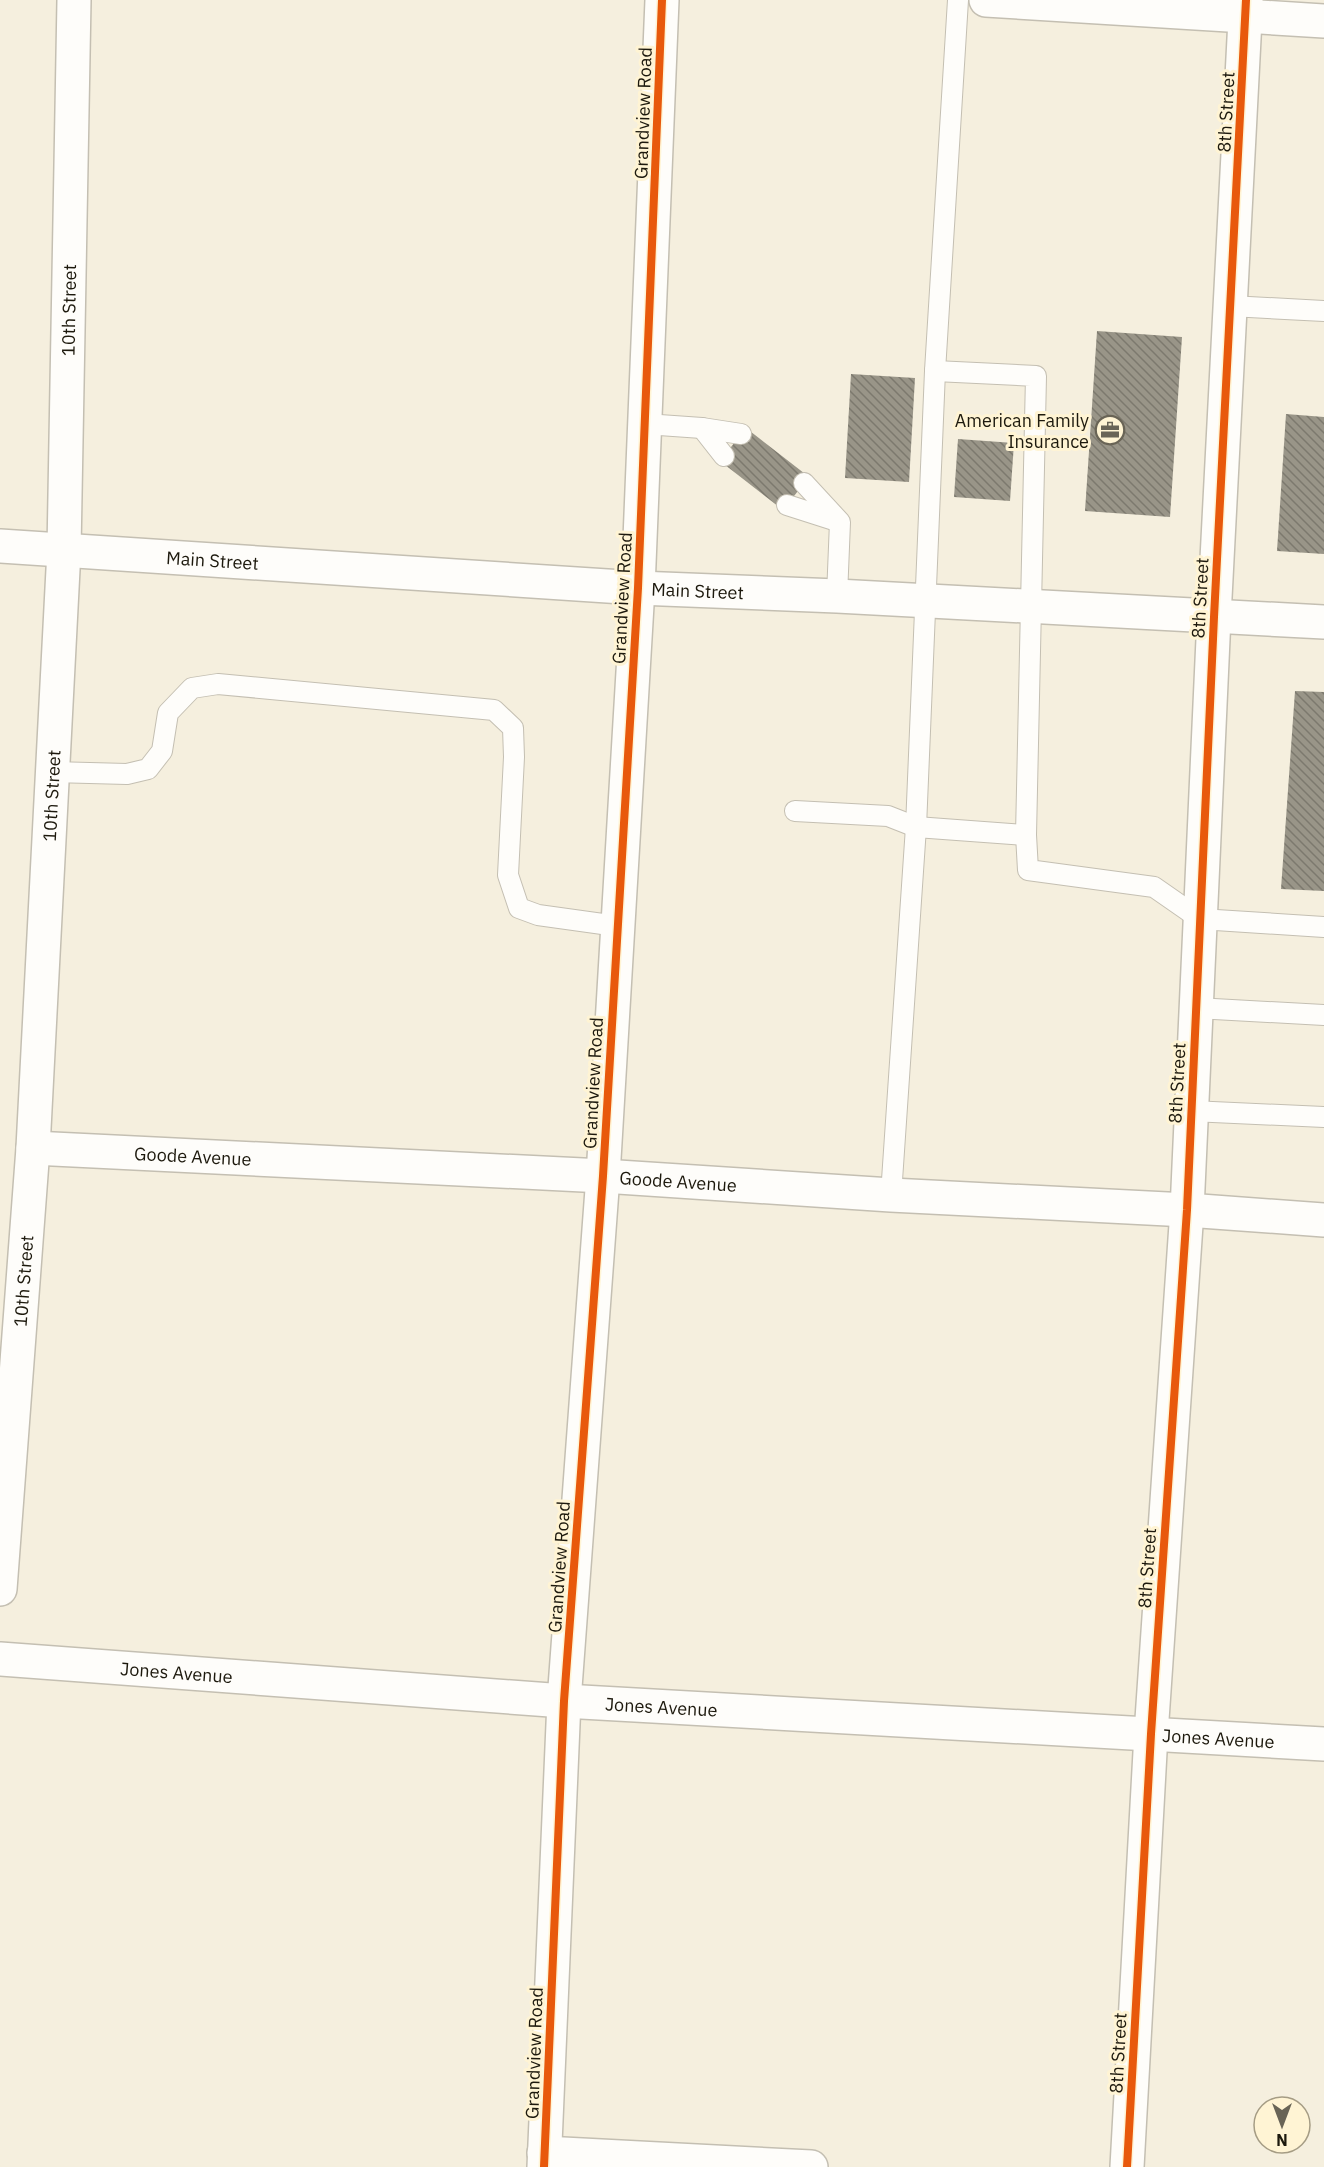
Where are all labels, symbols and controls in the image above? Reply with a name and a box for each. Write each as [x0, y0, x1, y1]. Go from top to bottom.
street label: Grandview Road [629, 47, 657, 179]
street label: 8th Street [1212, 71, 1240, 153]
street label: 10th Street [56, 264, 81, 356]
place label: American Family Insurance [955, 409, 1089, 453]
office icon: American Family Insurance [1094, 414, 1126, 446]
street label: Grandview Road [607, 532, 637, 664]
street label: Main Street [166, 545, 260, 575]
street label: 8th Street [1186, 557, 1214, 639]
street label: Main Street [651, 577, 744, 604]
street label: 10th Street [37, 749, 65, 842]
street label: Grandview Road [578, 1017, 608, 1149]
street label: 8th Street [1163, 1042, 1191, 1124]
street label: Goode Avenue [134, 1141, 252, 1170]
street label: Goode Avenue [619, 1166, 738, 1196]
street label: 10th Street [8, 1234, 38, 1328]
street label: Grandview Road [543, 1500, 575, 1634]
street label: 8th Street [1133, 1527, 1161, 1609]
street label: Jones Avenue [120, 1656, 234, 1688]
street label: Jones Avenue [604, 1692, 718, 1721]
street label: Jones Avenue [1162, 1723, 1275, 1753]
street label: Grandview Road [520, 1987, 548, 2119]
street label: 8th Street [1104, 2012, 1132, 2094]
north arrow [1252, 2095, 1312, 2155]
text: N [1276, 2130, 1288, 2150]

